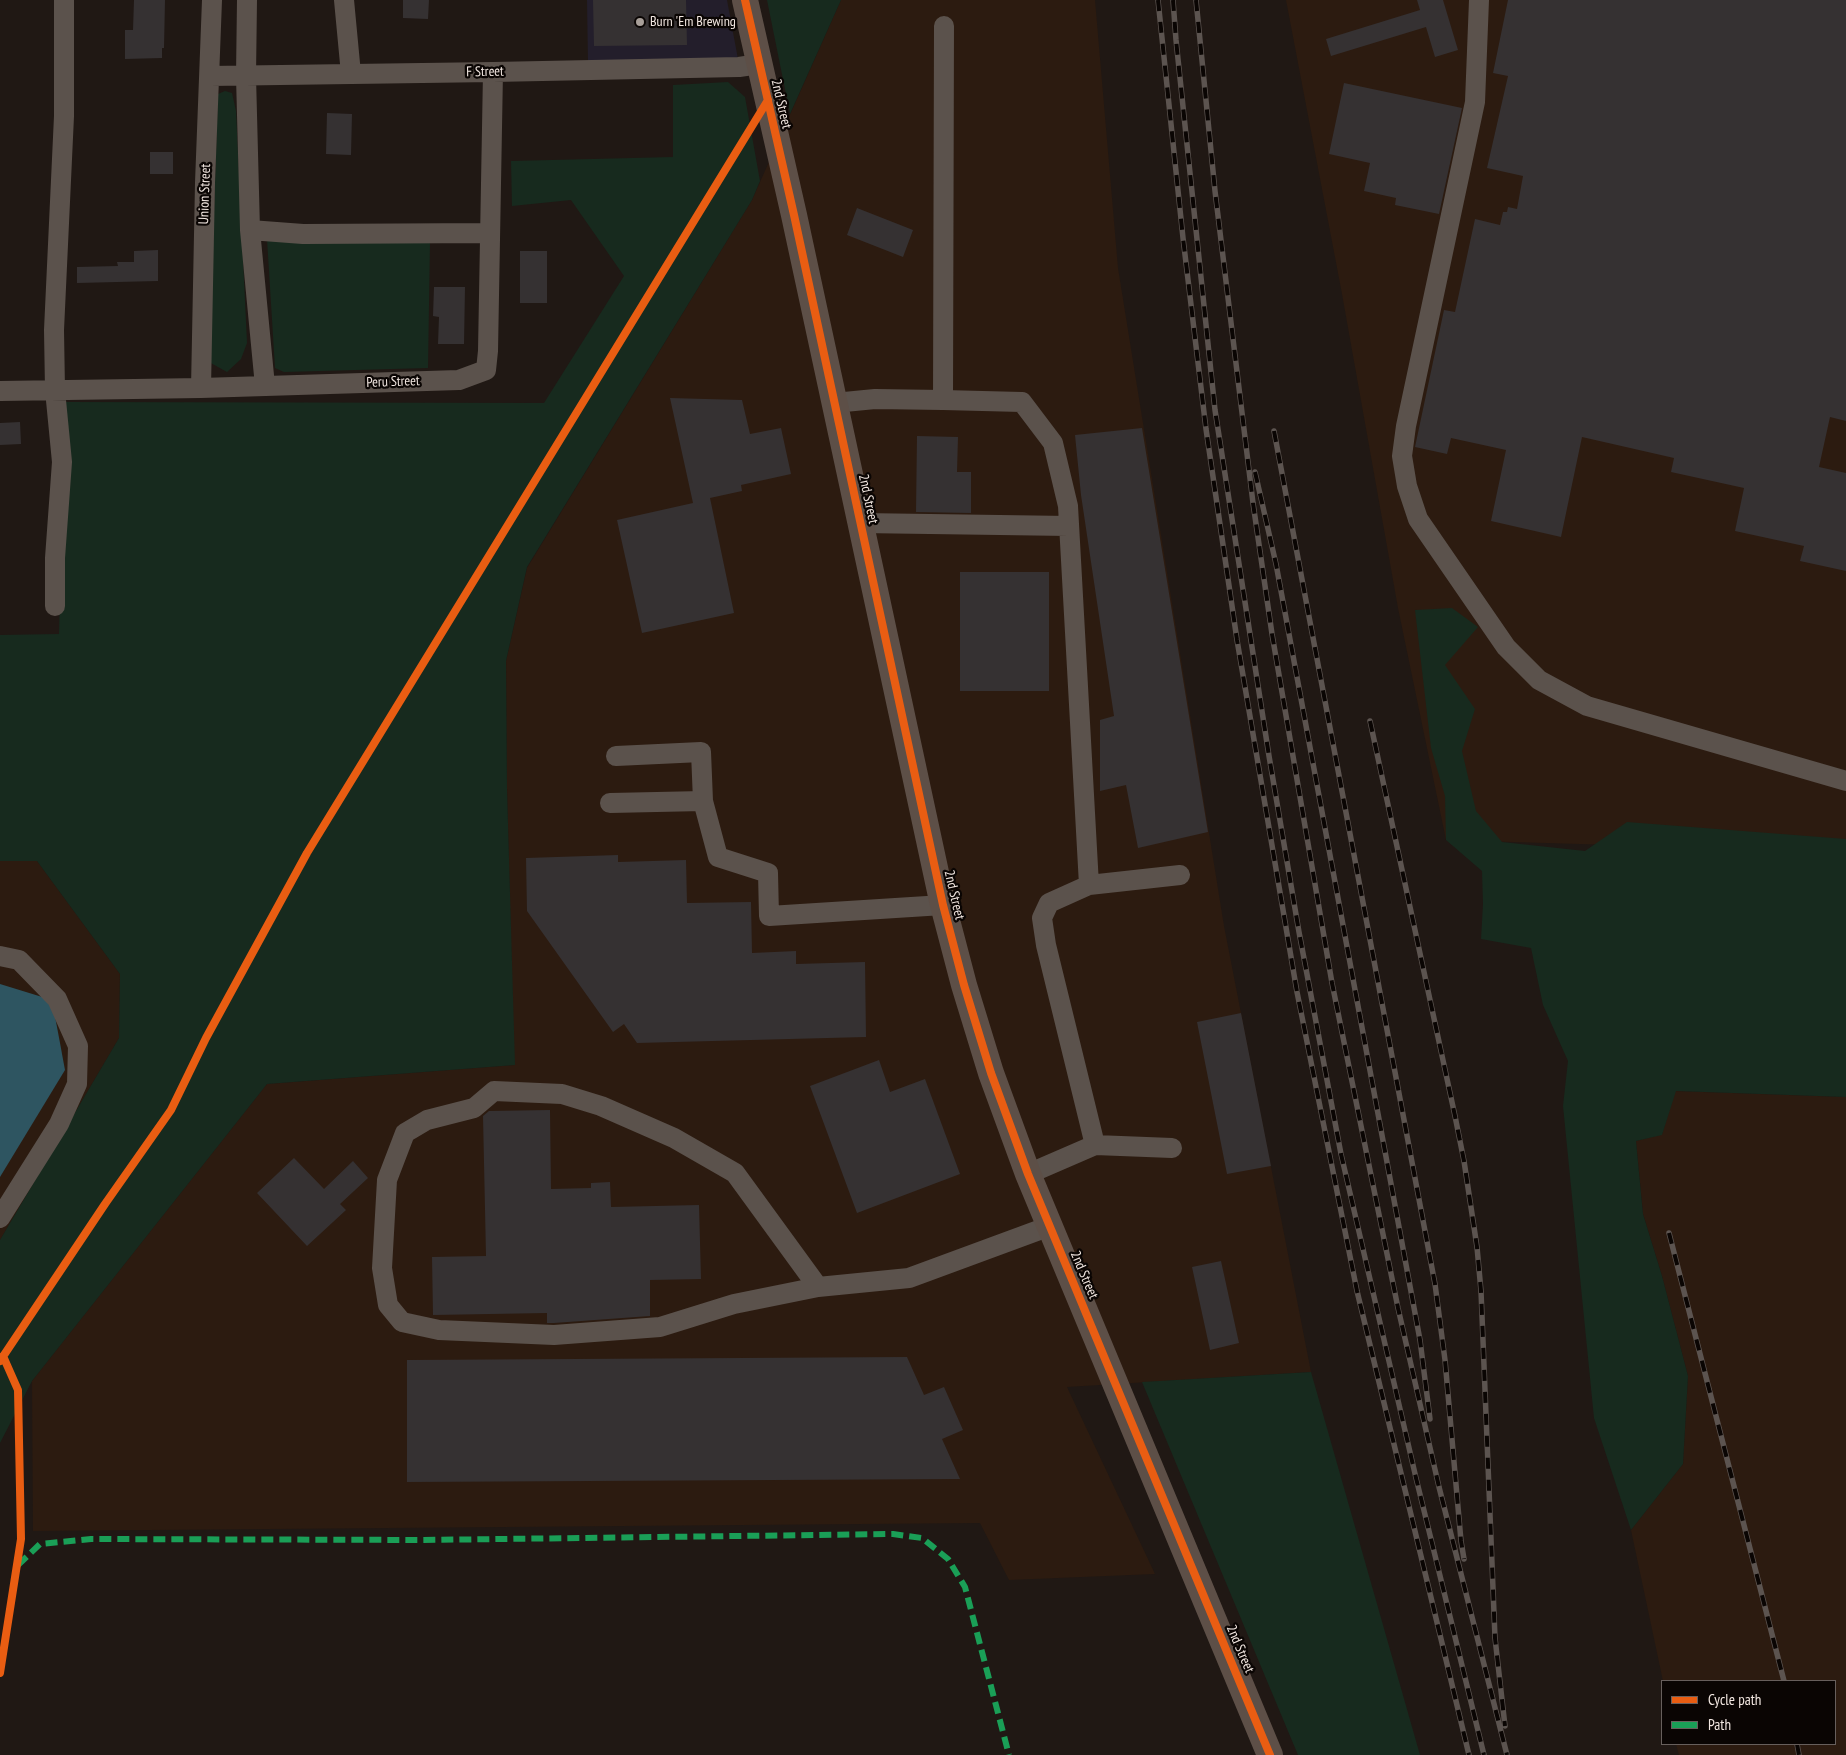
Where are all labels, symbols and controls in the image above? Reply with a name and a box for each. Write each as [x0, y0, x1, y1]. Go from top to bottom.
place label: Burn 'Em Brewing [650, 14, 736, 30]
marker: Burn 'Em Brewing [634, 16, 646, 28]
street label: F Street [466, 63, 504, 81]
street label: 2nd Street [767, 78, 795, 130]
street label: Union Street [196, 163, 214, 225]
street label: Peru Street [366, 373, 420, 391]
street label: 2nd Street [855, 473, 881, 525]
street label: 2nd Street [940, 869, 968, 921]
street label: 2nd Street [1066, 1248, 1102, 1302]
street label: 2nd Street [1222, 1622, 1258, 1676]
legend [1661, 1680, 1836, 1745]
text: Cycle path [1708, 1690, 1761, 1709]
text: Path [1708, 1715, 1731, 1734]

